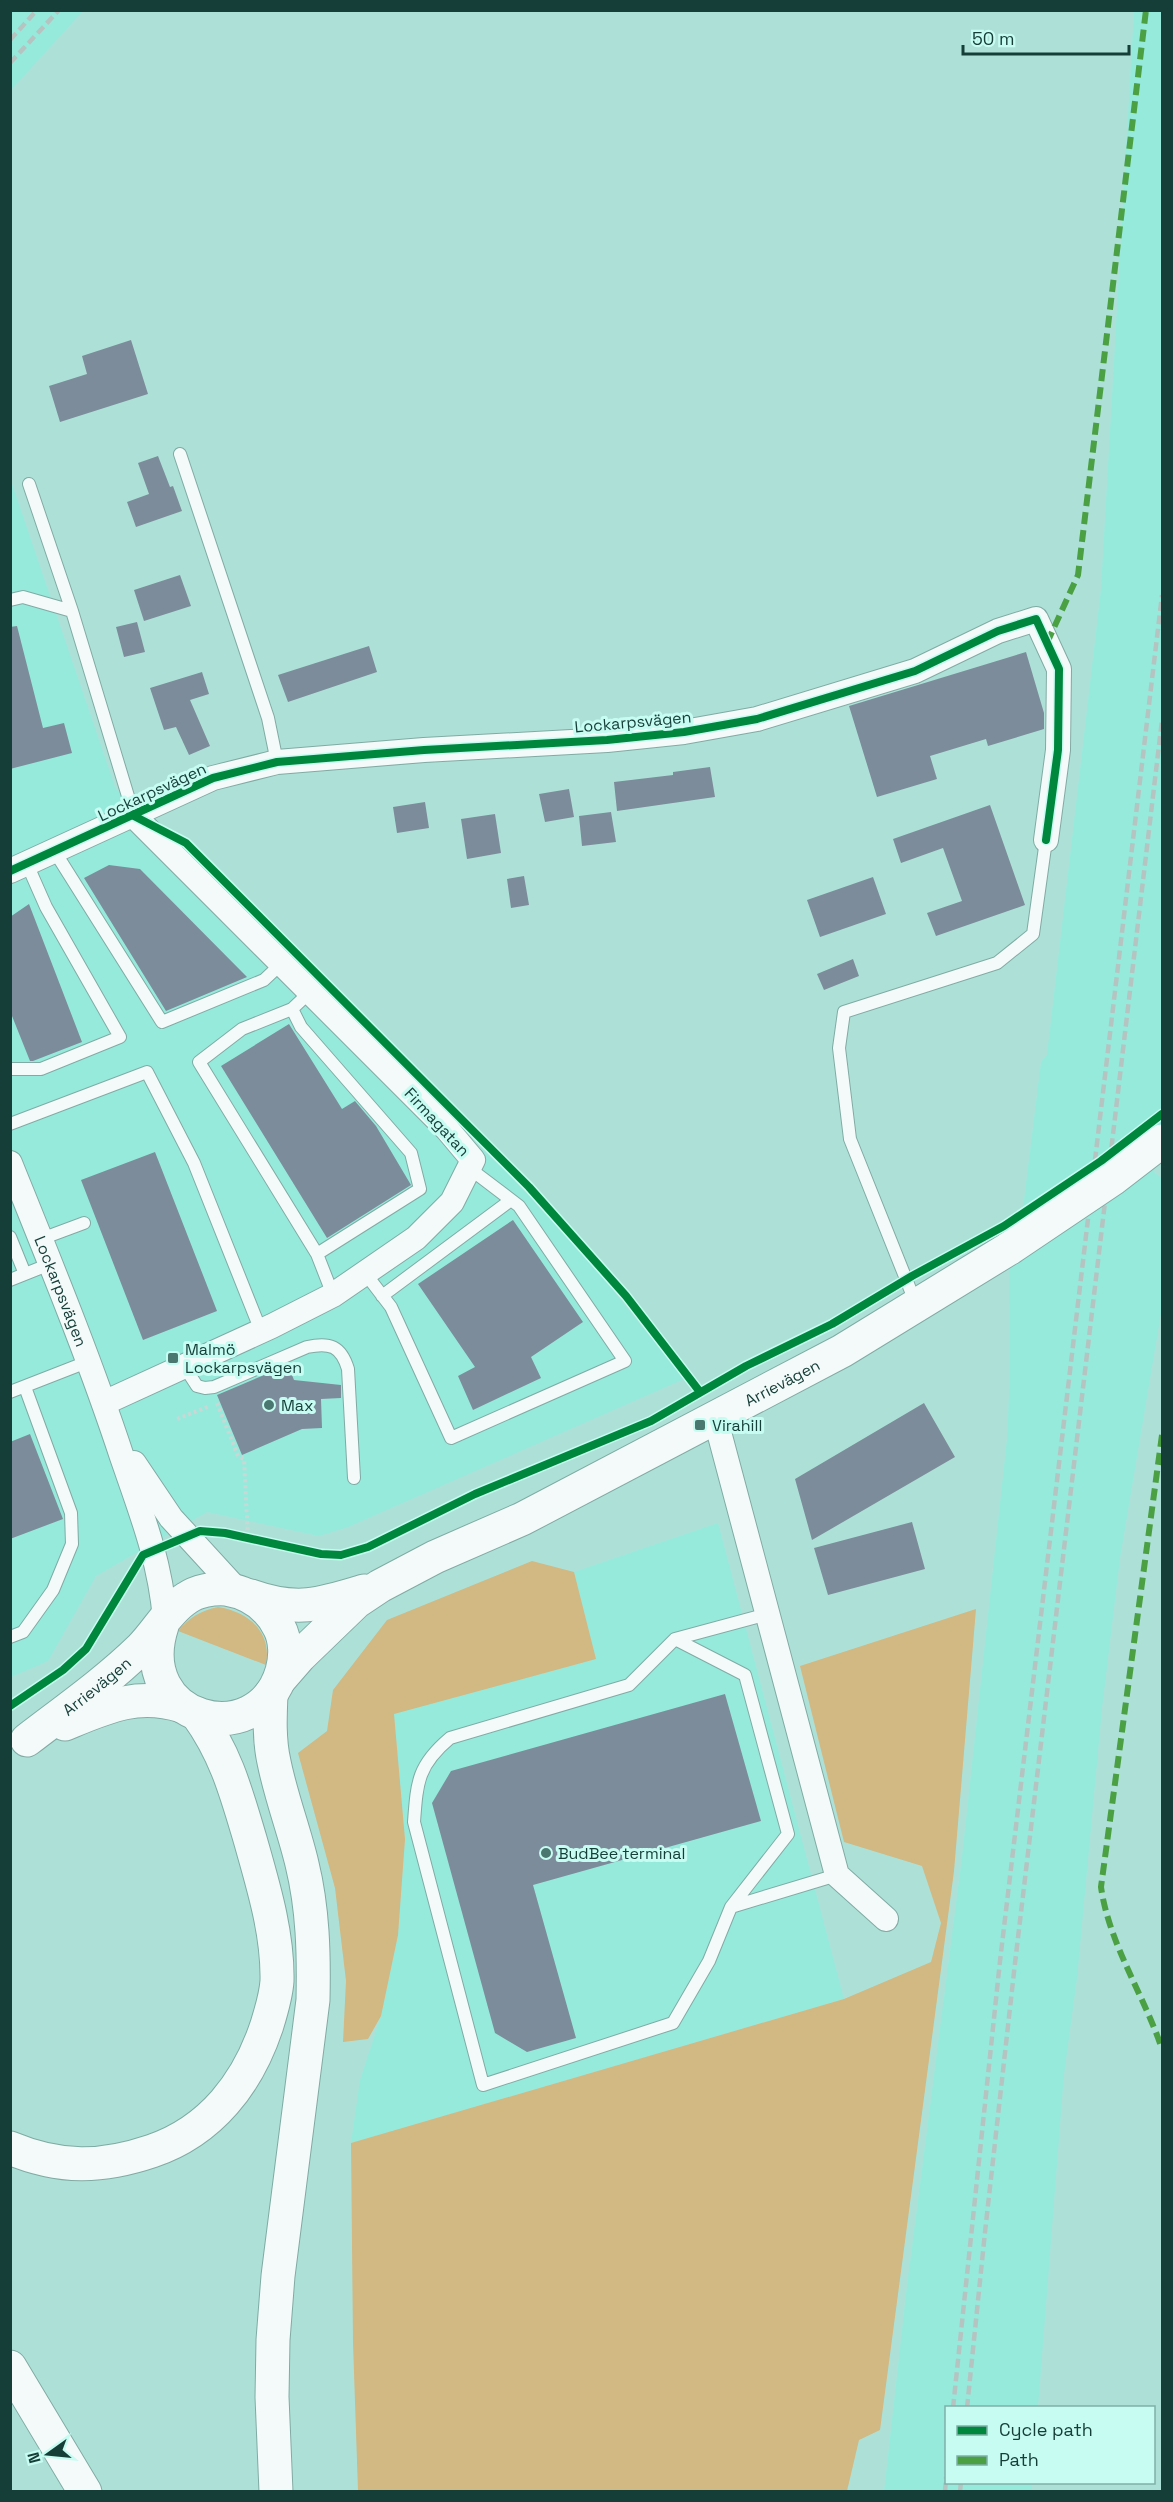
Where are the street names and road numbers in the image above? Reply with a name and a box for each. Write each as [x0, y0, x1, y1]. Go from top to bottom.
street label: Lockarpsvägen [574, 706, 692, 738]
street label: Lockarpsvägen [94, 758, 210, 826]
street label: Firmagatan [400, 1083, 474, 1161]
street label: Lockarpsvägen [30, 1233, 92, 1350]
street label: Arrievägen [741, 1354, 823, 1411]
street label: Arrievägen [58, 1652, 135, 1720]

